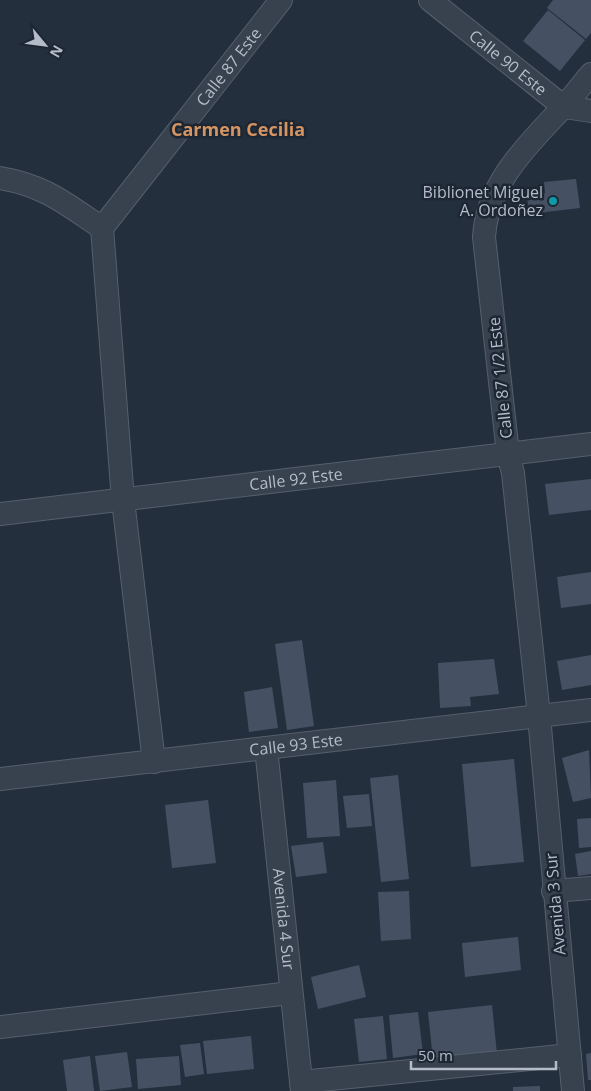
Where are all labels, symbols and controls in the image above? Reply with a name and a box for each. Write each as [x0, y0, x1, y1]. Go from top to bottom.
north arrow [20, 20, 70, 70]
street label: Calle 87 Este [191, 23, 266, 110]
street label: Calle 90 Este [465, 25, 552, 100]
text: N [46, 42, 68, 61]
district label: Carmen Cecilia [171, 117, 305, 141]
place label: Biblionet Miguel A. Ordoñez [423, 181, 543, 221]
marker: Biblionet Miguel A. Ordoñez [547, 195, 559, 207]
street label: Calle 87 1/2 Este [483, 316, 517, 440]
street label: Calle 92 Este [248, 463, 344, 495]
street label: Calle 93 Este [248, 728, 344, 761]
street label: Avenida 3 Sur [540, 852, 570, 956]
street label: Avenida 4 Sur [268, 867, 300, 972]
scale bar [411, 1038, 556, 1070]
text: 50 m [418, 1045, 453, 1065]

